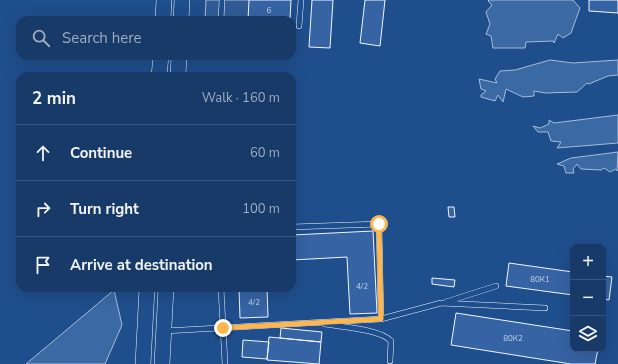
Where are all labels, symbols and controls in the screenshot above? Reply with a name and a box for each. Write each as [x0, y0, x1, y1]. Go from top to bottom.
house number: 6 [267, 5, 272, 16]
search box [16, 16, 296, 60]
icon: search [30, 27, 52, 49]
text: Search here [62, 28, 142, 48]
text: 2 min [32, 87, 76, 110]
text: Walk · 160 m [202, 89, 280, 107]
icon: ahead [32, 142, 54, 164]
text: Continue [70, 143, 132, 163]
text: 60 m [250, 144, 280, 162]
icon: right [32, 198, 54, 220]
text: Turn right [70, 199, 139, 219]
text: 100 m [242, 200, 280, 218]
route start [370, 215, 388, 233]
map controls [570, 244, 606, 352]
button: + [570, 244, 606, 280]
icon: arrive [32, 254, 54, 276]
text: Arrive at destination [70, 255, 213, 275]
house number: 80К1 [530, 274, 550, 285]
button: − [570, 280, 606, 316]
house number: 4/2 [356, 281, 368, 292]
house number: 4/2 [248, 297, 260, 308]
button: layers [570, 316, 606, 352]
route end [214, 319, 232, 337]
house number: 80К2 [503, 333, 523, 344]

